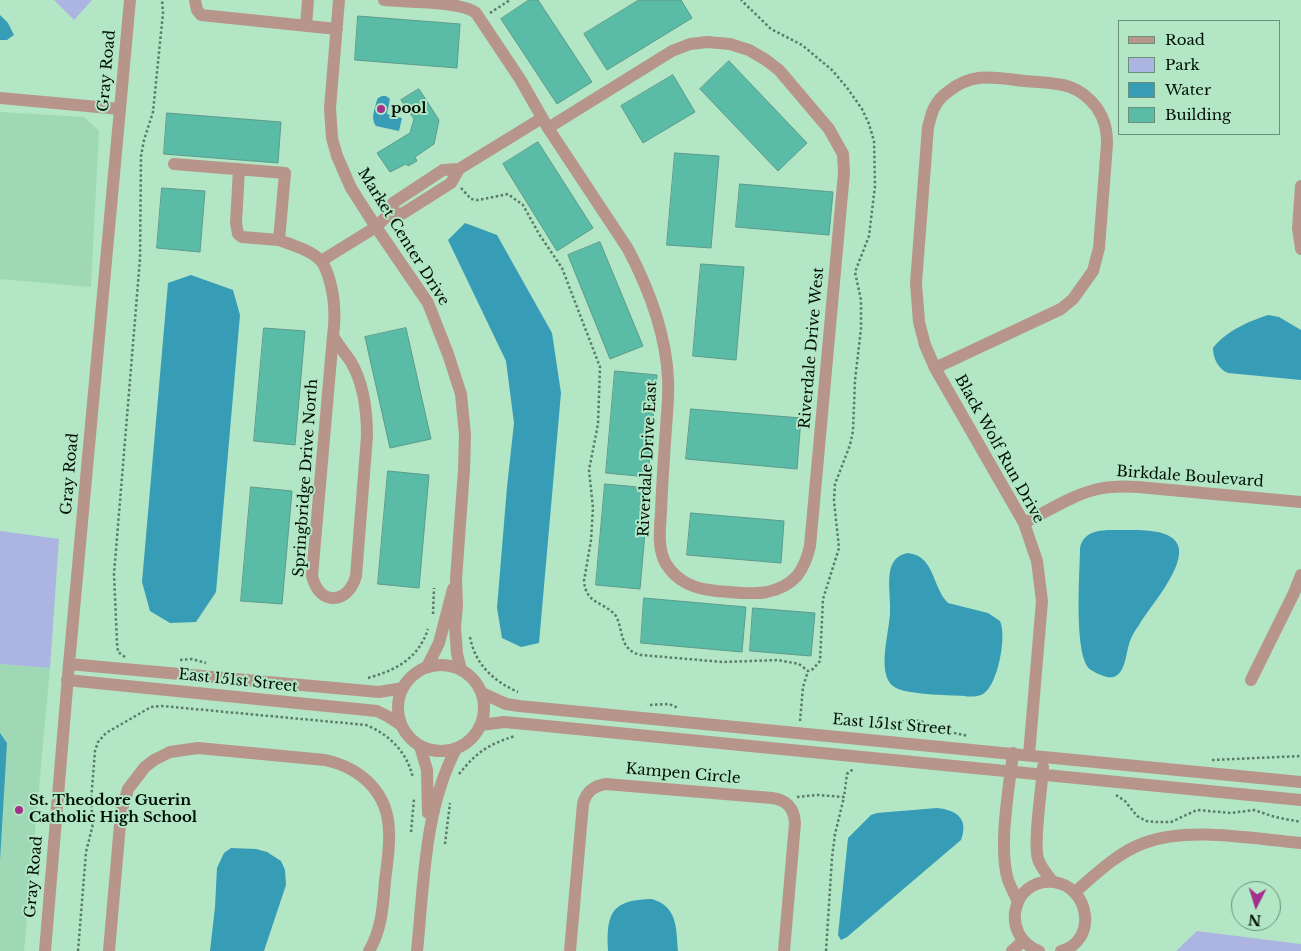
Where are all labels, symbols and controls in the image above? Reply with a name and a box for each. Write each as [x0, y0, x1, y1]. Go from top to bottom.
legend [1118, 20, 1281, 135]
street label: Gray Road [94, 29, 120, 113]
text: Road [1165, 30, 1205, 49]
text: Park [1165, 55, 1200, 74]
text: Water [1165, 80, 1211, 99]
place label: pool [391, 100, 427, 118]
marker: pool [375, 103, 387, 115]
text: Building [1165, 105, 1231, 124]
street label: Market Center Drive [353, 165, 453, 309]
street label: Riverdale Drive West [796, 266, 828, 430]
street label: Black Wolf Run Drive [951, 371, 1047, 527]
street label: Springbridge Drive North [290, 378, 322, 578]
street label: Riverdale Drive East [635, 380, 661, 538]
street label: Gray Road [57, 432, 83, 516]
street label: Birkdale Boulevard [1116, 463, 1264, 491]
street label: East 151st Street [177, 666, 299, 696]
street label: East 151st Street [832, 711, 952, 739]
street label: Kampen Circle [625, 760, 741, 788]
place label: St. Theodore Guerin Catholic High School [29, 792, 197, 827]
marker: St. Theodore Guerin Catholic High School [13, 804, 25, 816]
street label: Gray Road [21, 835, 47, 919]
north arrow [1231, 881, 1281, 931]
text: N [1247, 910, 1262, 929]

